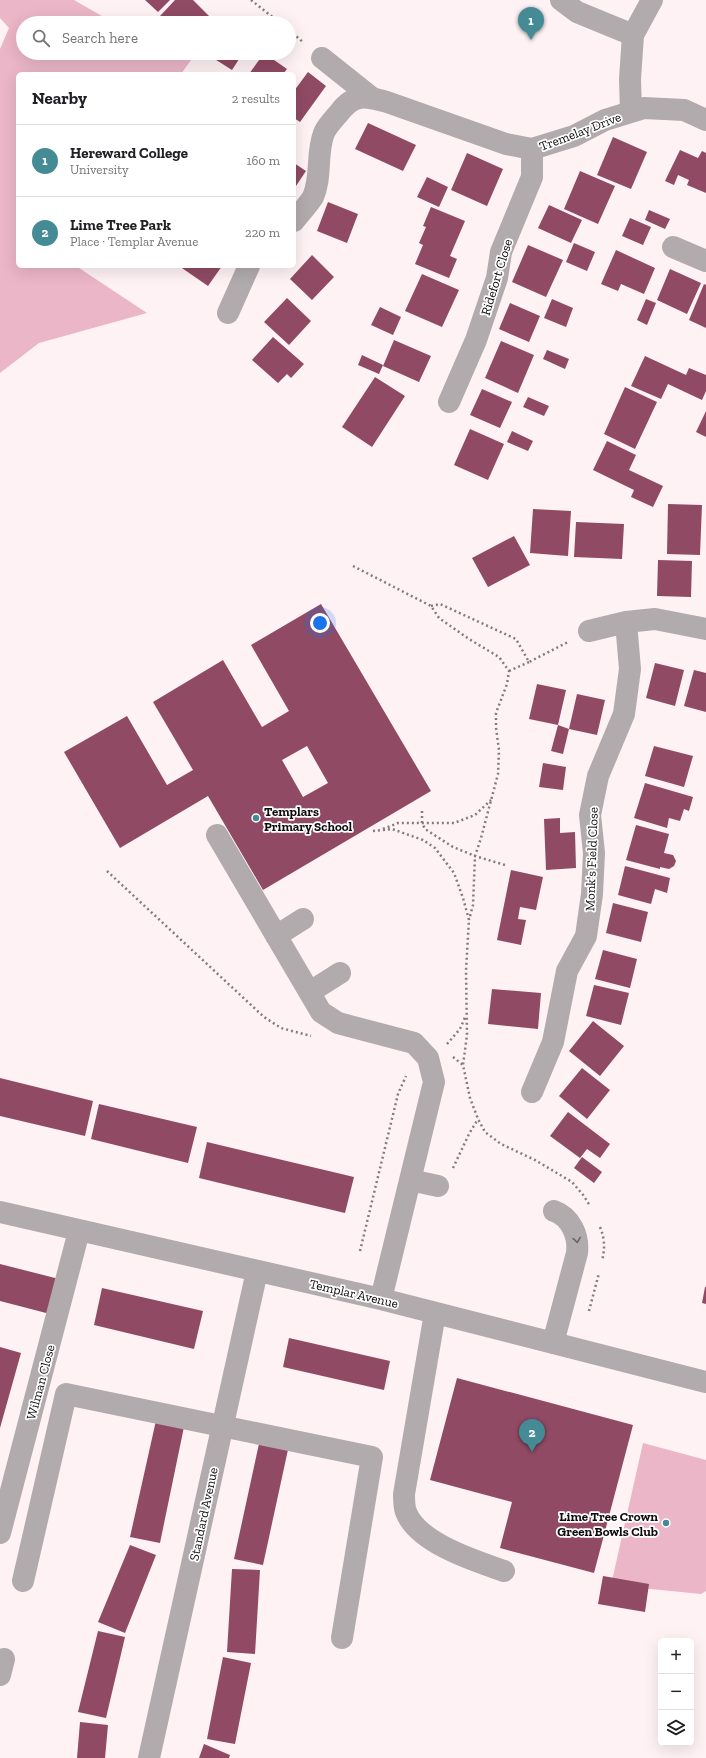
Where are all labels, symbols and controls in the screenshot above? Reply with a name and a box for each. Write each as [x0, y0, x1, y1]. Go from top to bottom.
pin: 1 [518, 7, 544, 40]
search box [16, 16, 296, 60]
icon: search [30, 27, 52, 49]
text: Search here [62, 29, 138, 47]
text: Nearby [32, 88, 87, 108]
text: 2 results [232, 91, 280, 106]
street label: Tremelay Drive [537, 109, 623, 154]
text: Hereward College [70, 144, 188, 162]
text: 1 [42, 153, 48, 168]
text: 160 m [246, 153, 280, 168]
text: University [70, 162, 129, 177]
text: Lime Tree Park [70, 216, 171, 234]
text: 2 [42, 225, 48, 240]
text: 220 m [245, 225, 280, 240]
text: Place · Templar Avenue [70, 234, 198, 249]
street label: Ridefort Close [478, 237, 515, 317]
your location [310, 613, 330, 633]
place label: Templars Primary School [264, 804, 353, 834]
street label: Monk's Field Close [582, 807, 601, 911]
marker: Templars Primary School [251, 813, 261, 823]
one-way arrow [572, 1237, 581, 1243]
street label: Templar Avenue [308, 1276, 400, 1311]
street label: Wilman Close [23, 1343, 58, 1421]
pin: 2 [519, 1419, 545, 1452]
street label: Standard Avenue [186, 1466, 221, 1562]
place label: Lime Tree Crown Green Bowls Club [557, 1509, 658, 1539]
marker: Lime Tree Crown Green Bowls Club [661, 1518, 671, 1528]
map controls [658, 1638, 694, 1746]
button: + [658, 1638, 694, 1674]
button: − [658, 1674, 694, 1710]
button: layers [658, 1710, 694, 1746]

